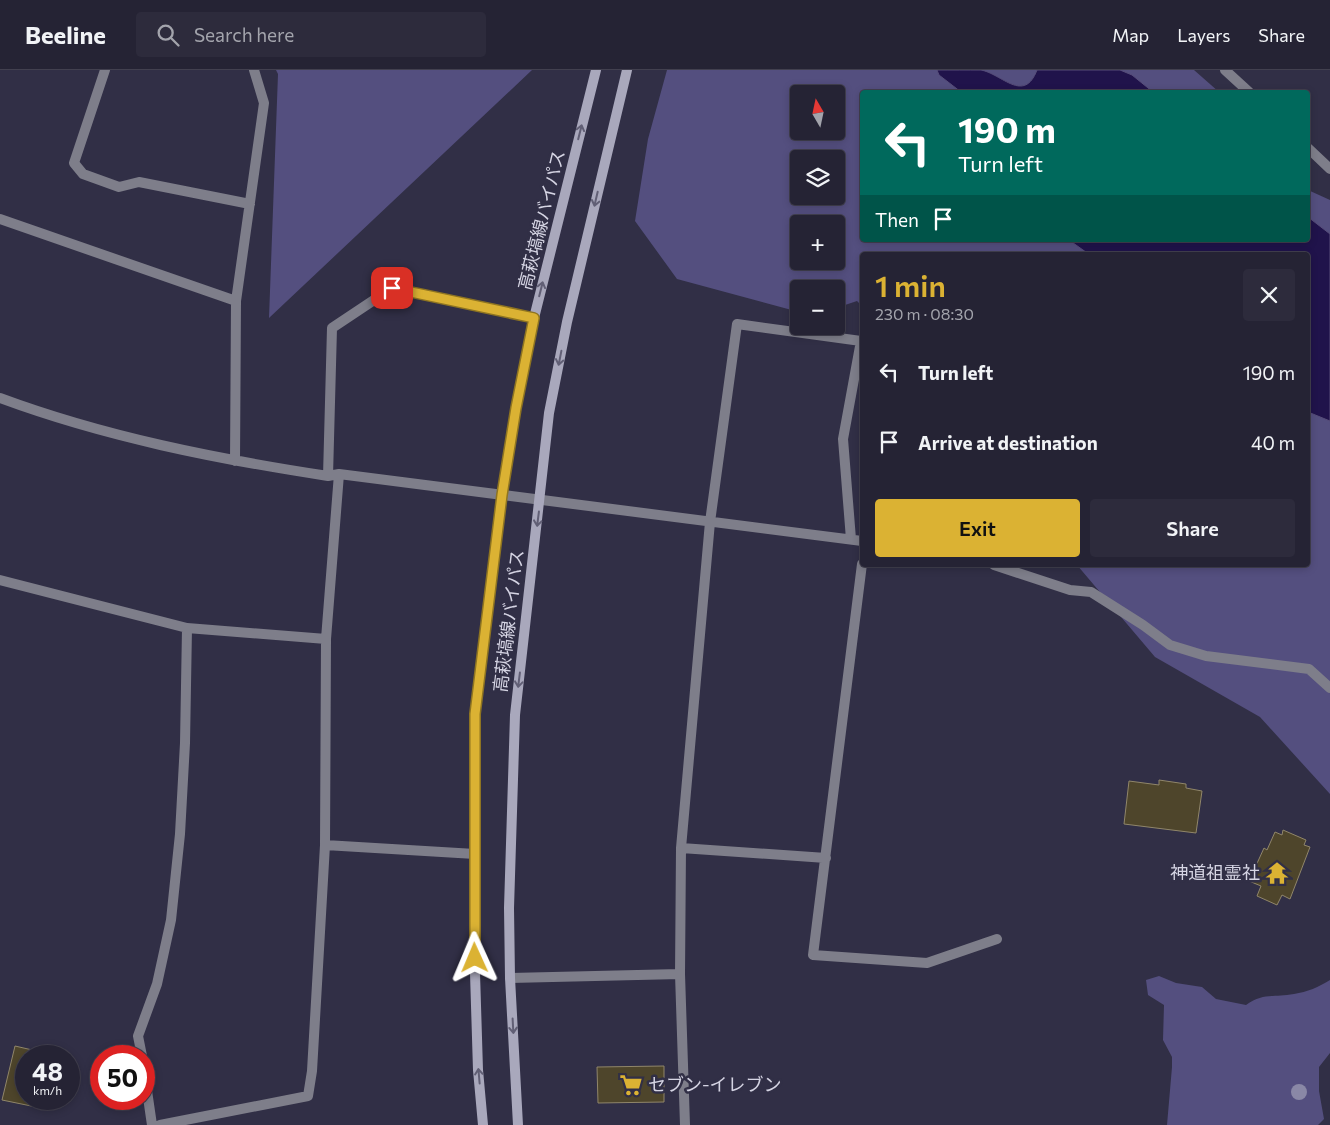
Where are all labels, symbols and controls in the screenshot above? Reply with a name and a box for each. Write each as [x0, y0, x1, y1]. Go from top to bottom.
search box [136, 12, 486, 57]
text: Beeline [25, 20, 106, 49]
icon: search [154, 21, 182, 49]
text: Search here [194, 23, 294, 46]
text: Map [1112, 24, 1149, 46]
text: Layers [1177, 24, 1230, 46]
text: Share [1258, 24, 1305, 46]
north arrow [790, 85, 845, 140]
map controls [790, 85, 845, 335]
text: 190 m [958, 107, 1056, 150]
icon: left [875, 110, 940, 175]
one-way arrow [576, 124, 585, 140]
street label: 高萩塙線バイパス [513, 147, 569, 292]
button: layers [790, 150, 845, 205]
text: Turn left [958, 150, 1043, 177]
one-way arrow [591, 191, 600, 207]
icon: arrive [929, 205, 957, 233]
text: Then [875, 208, 919, 231]
button: + [790, 215, 845, 270]
text: 1 min [875, 266, 946, 303]
pin [371, 267, 413, 309]
button: close [1243, 269, 1295, 321]
icon: arrive [378, 274, 406, 302]
button: − [790, 280, 845, 335]
one-way arrow [537, 282, 546, 298]
text: 230 m · 08:30 [875, 304, 974, 323]
one-way arrow [555, 350, 564, 366]
icon: left [875, 358, 903, 386]
text: Turn left [918, 361, 993, 384]
text: 190 m [1243, 361, 1295, 384]
icon: arrive [875, 428, 903, 456]
text: Arrive at destination [918, 431, 1098, 454]
text: 40 m [1251, 431, 1295, 454]
button: Exit [875, 499, 1080, 557]
button: Share [1090, 499, 1295, 557]
one-way arrow [533, 511, 543, 527]
street label: 高萩塙線バイパス [488, 548, 528, 694]
one-way arrow [514, 672, 524, 688]
temple icon: 神道祖霊社 [1264, 860, 1290, 886]
place label: 神道祖霊社 [1170, 861, 1260, 883]
position arrow [448, 931, 500, 983]
one-way arrow [508, 1018, 517, 1034]
speed limit sign: 50 [90, 1045, 155, 1110]
text: 48 [32, 1056, 63, 1086]
one-way arrow [474, 1069, 483, 1085]
supermarket icon: セブン-イレブン [618, 1072, 644, 1098]
place label: セブン-イレブン [648, 1073, 782, 1095]
text: km/h [33, 1083, 62, 1097]

